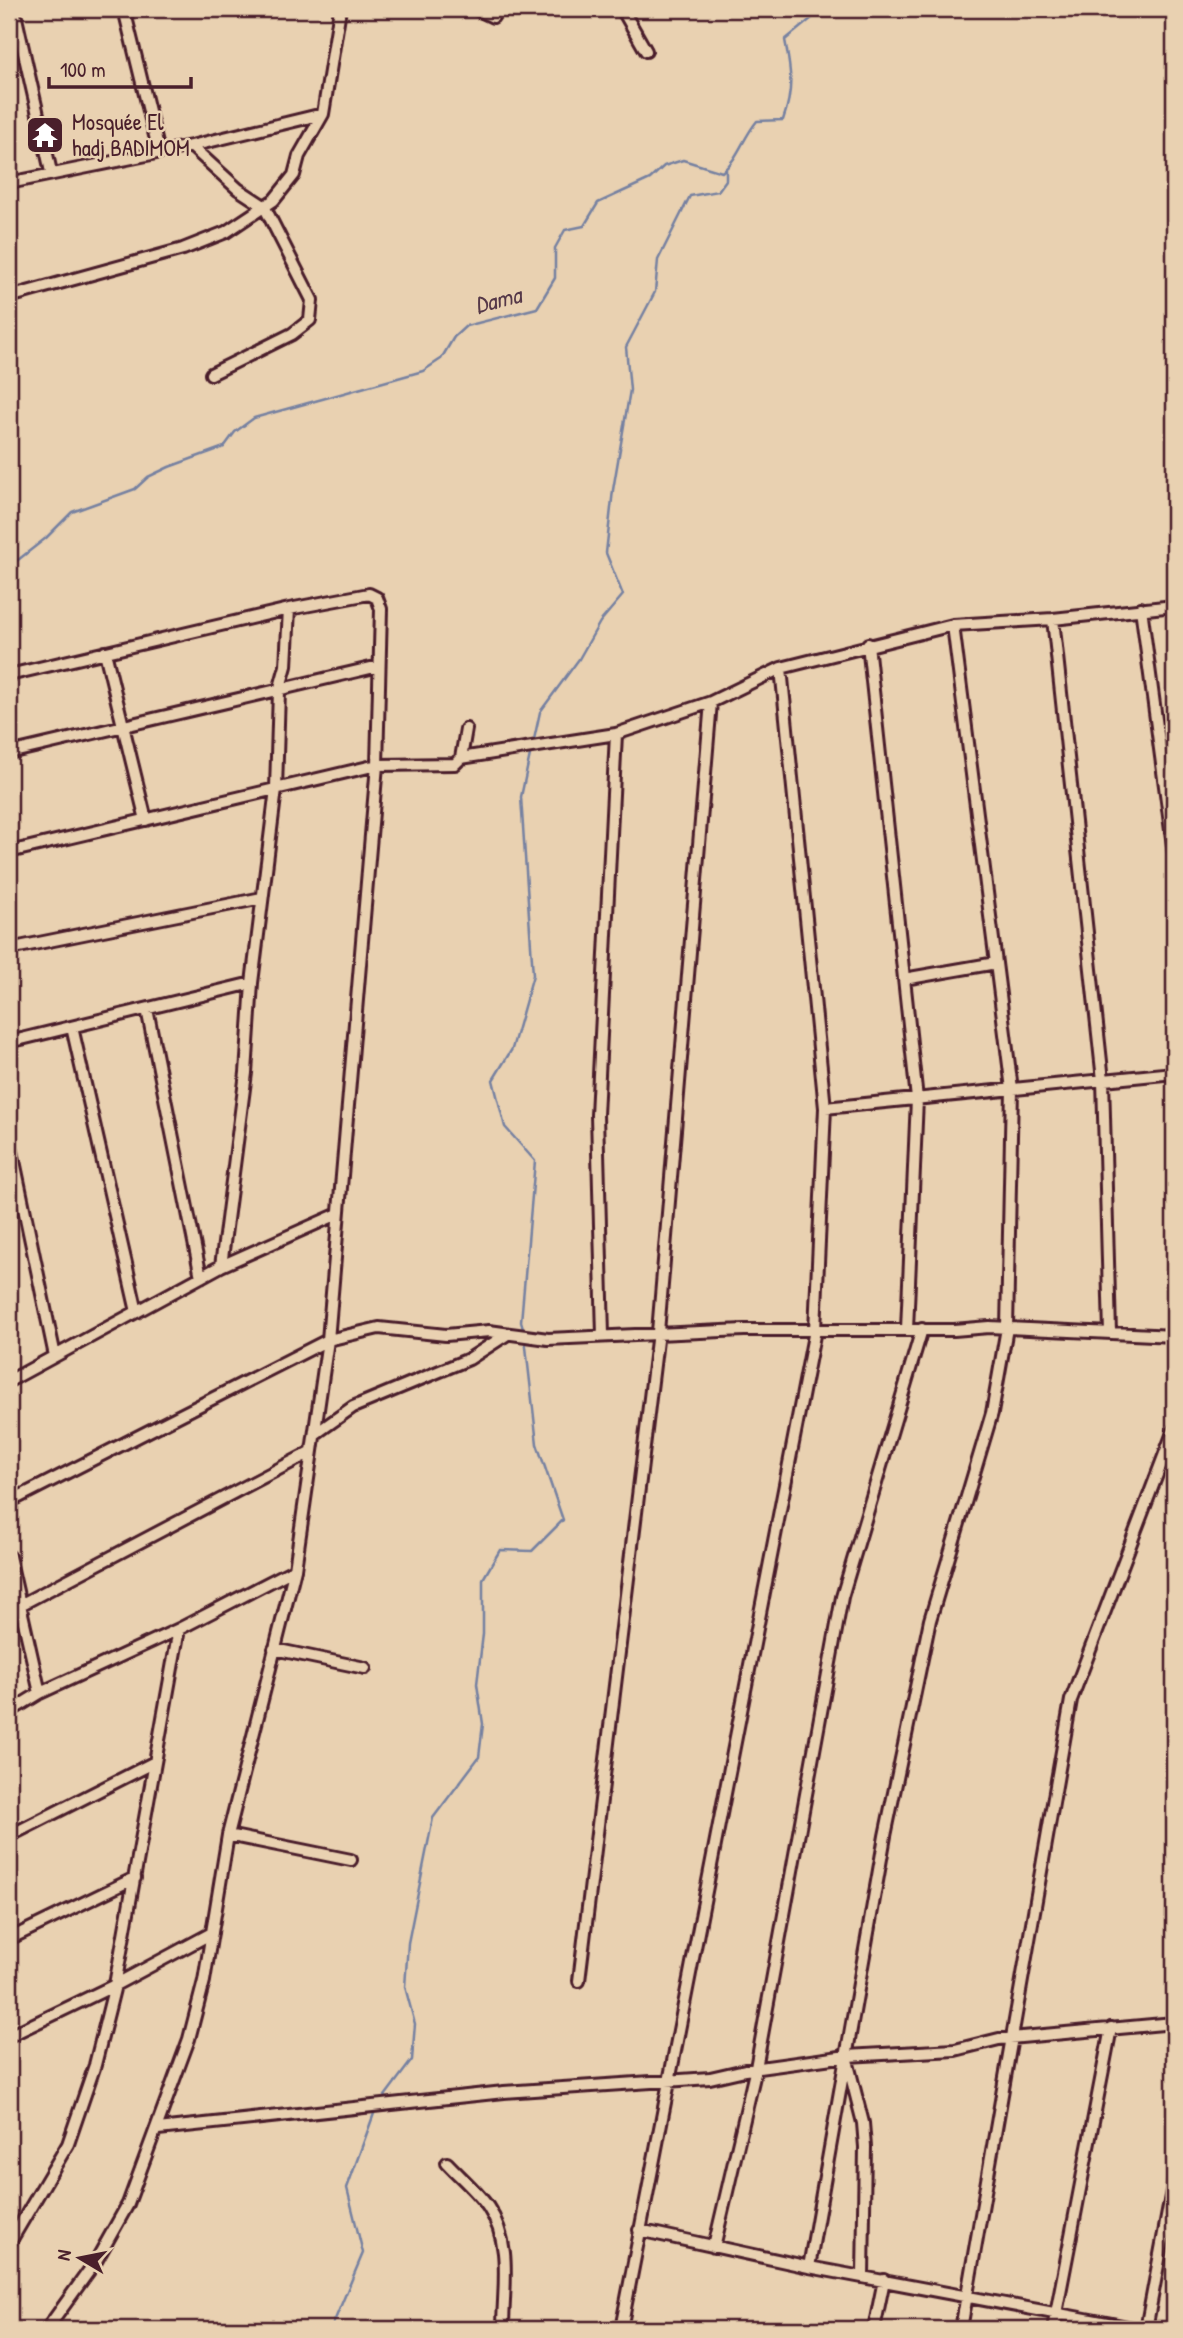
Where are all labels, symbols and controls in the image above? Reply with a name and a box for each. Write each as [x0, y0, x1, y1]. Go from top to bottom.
scale bar [49, 46, 191, 90]
text: 100 m [60, 55, 106, 84]
place label: Mosquée El hadj BADIMOM [72, 106, 190, 163]
temple icon: Mosquée El hadj BADIMOM [24, 114, 66, 156]
water label: Dama [471, 277, 527, 320]
north arrow [46, 2222, 116, 2292]
text: N [50, 2248, 77, 2262]

